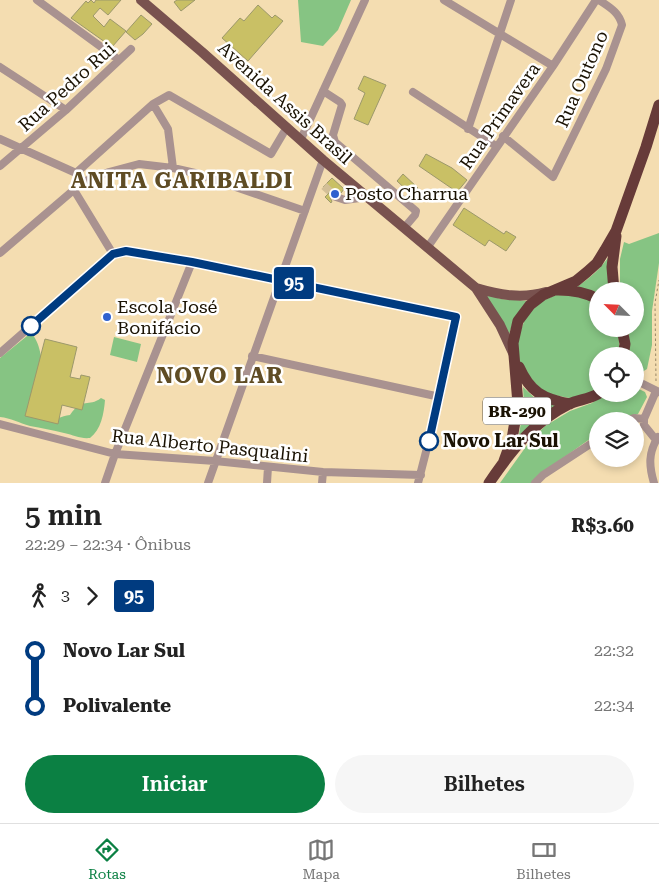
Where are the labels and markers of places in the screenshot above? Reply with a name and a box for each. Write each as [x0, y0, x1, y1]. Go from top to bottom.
place label: Posto Charrua [345, 183, 468, 204]
marker: Posto Charrua [329, 188, 341, 200]
place label: Escola José Bonifácio [117, 296, 218, 338]
marker: Escola José Bonifácio [101, 311, 113, 323]
unlabelled marker [21, 316, 41, 336]
place label: Novo Lar Sul [443, 430, 559, 451]
marker: Novo Lar Sul [419, 431, 439, 451]

